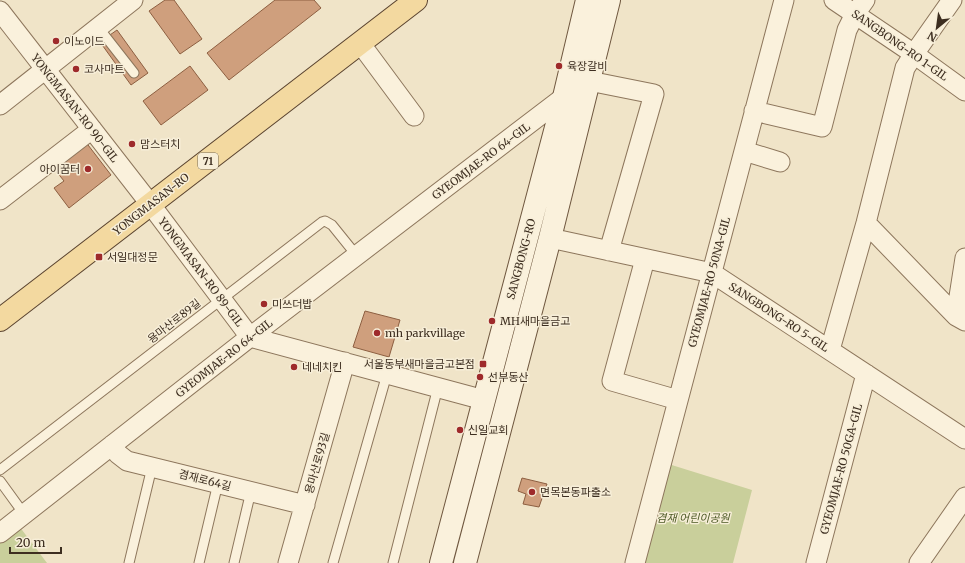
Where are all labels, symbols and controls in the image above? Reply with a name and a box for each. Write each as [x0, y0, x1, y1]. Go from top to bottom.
street label: SANGBONG-RO 1-GIL [849, 7, 951, 83]
north arrow [917, 8, 957, 48]
place label: 이노이드 [64, 34, 104, 48]
marker: 이노이드 [51, 36, 61, 46]
street label: YONGMASAN-RO 90-GIL [28, 50, 122, 165]
place label: 육장갈비 [567, 59, 607, 73]
marker: 육장갈비 [554, 61, 564, 71]
place label: 코사마트 [84, 62, 124, 76]
marker: 코사마트 [71, 64, 81, 74]
street label: GYEOMJAE-RO 64-GIL [429, 119, 533, 202]
place label: 맘스터치 [140, 137, 180, 151]
marker: 맘스터치 [127, 139, 137, 149]
road number: 71 [198, 153, 218, 169]
place label: 아이꿈터 [40, 162, 80, 176]
marker: 아이꿈터 [83, 164, 93, 174]
street label: YONGMASAN-RO [109, 170, 192, 239]
street label: YONGMASAN-RO 89-GIL [155, 214, 247, 329]
street label: GYEOMJAE-RO 50NA-GIL [685, 215, 733, 349]
street label: SANGBONG-RO [503, 217, 539, 301]
place label: 서일대정문 [107, 250, 158, 264]
marker: 서일대정문 [94, 252, 104, 262]
street label: SANGBONG-RO 5-GIL [726, 279, 832, 355]
street label: 용마산로89길 [145, 296, 203, 346]
place label: 미쓰더밥 [272, 297, 312, 311]
marker: 미쓰더밥 [259, 299, 269, 309]
place label: MH새마을금고 [500, 314, 570, 328]
street label: GYEOMJAE-RO 64-GIL [173, 316, 275, 400]
marker: MH새마을금고 [487, 316, 497, 326]
place label: mh parkvillage [385, 326, 465, 340]
marker: mh parkvillage [372, 328, 382, 338]
place label: 서울동부새마을금고본점 [364, 357, 475, 371]
marker: 서울동부새마을금고본점 [478, 359, 488, 369]
place label: 네네치킨 [302, 360, 342, 374]
marker: 네네치킨 [289, 362, 299, 372]
place label: 선부동산 [488, 370, 528, 384]
marker: 선부동산 [475, 372, 485, 382]
street label: GYEOMJAE-RO 50GA-GIL [817, 402, 865, 536]
place label: 신일교회 [468, 423, 508, 437]
marker: 신일교회 [455, 425, 465, 435]
street label: 용마산로93길 [302, 431, 332, 495]
street label: 겸재로64길 [177, 467, 233, 493]
place label: 면목본동파출소 [540, 485, 611, 499]
marker: 면목본동파출소 [527, 487, 537, 497]
park label: 겸재 어린이공원 [656, 511, 731, 525]
scale bar [10, 529, 61, 555]
text: 20 m [16, 535, 45, 550]

